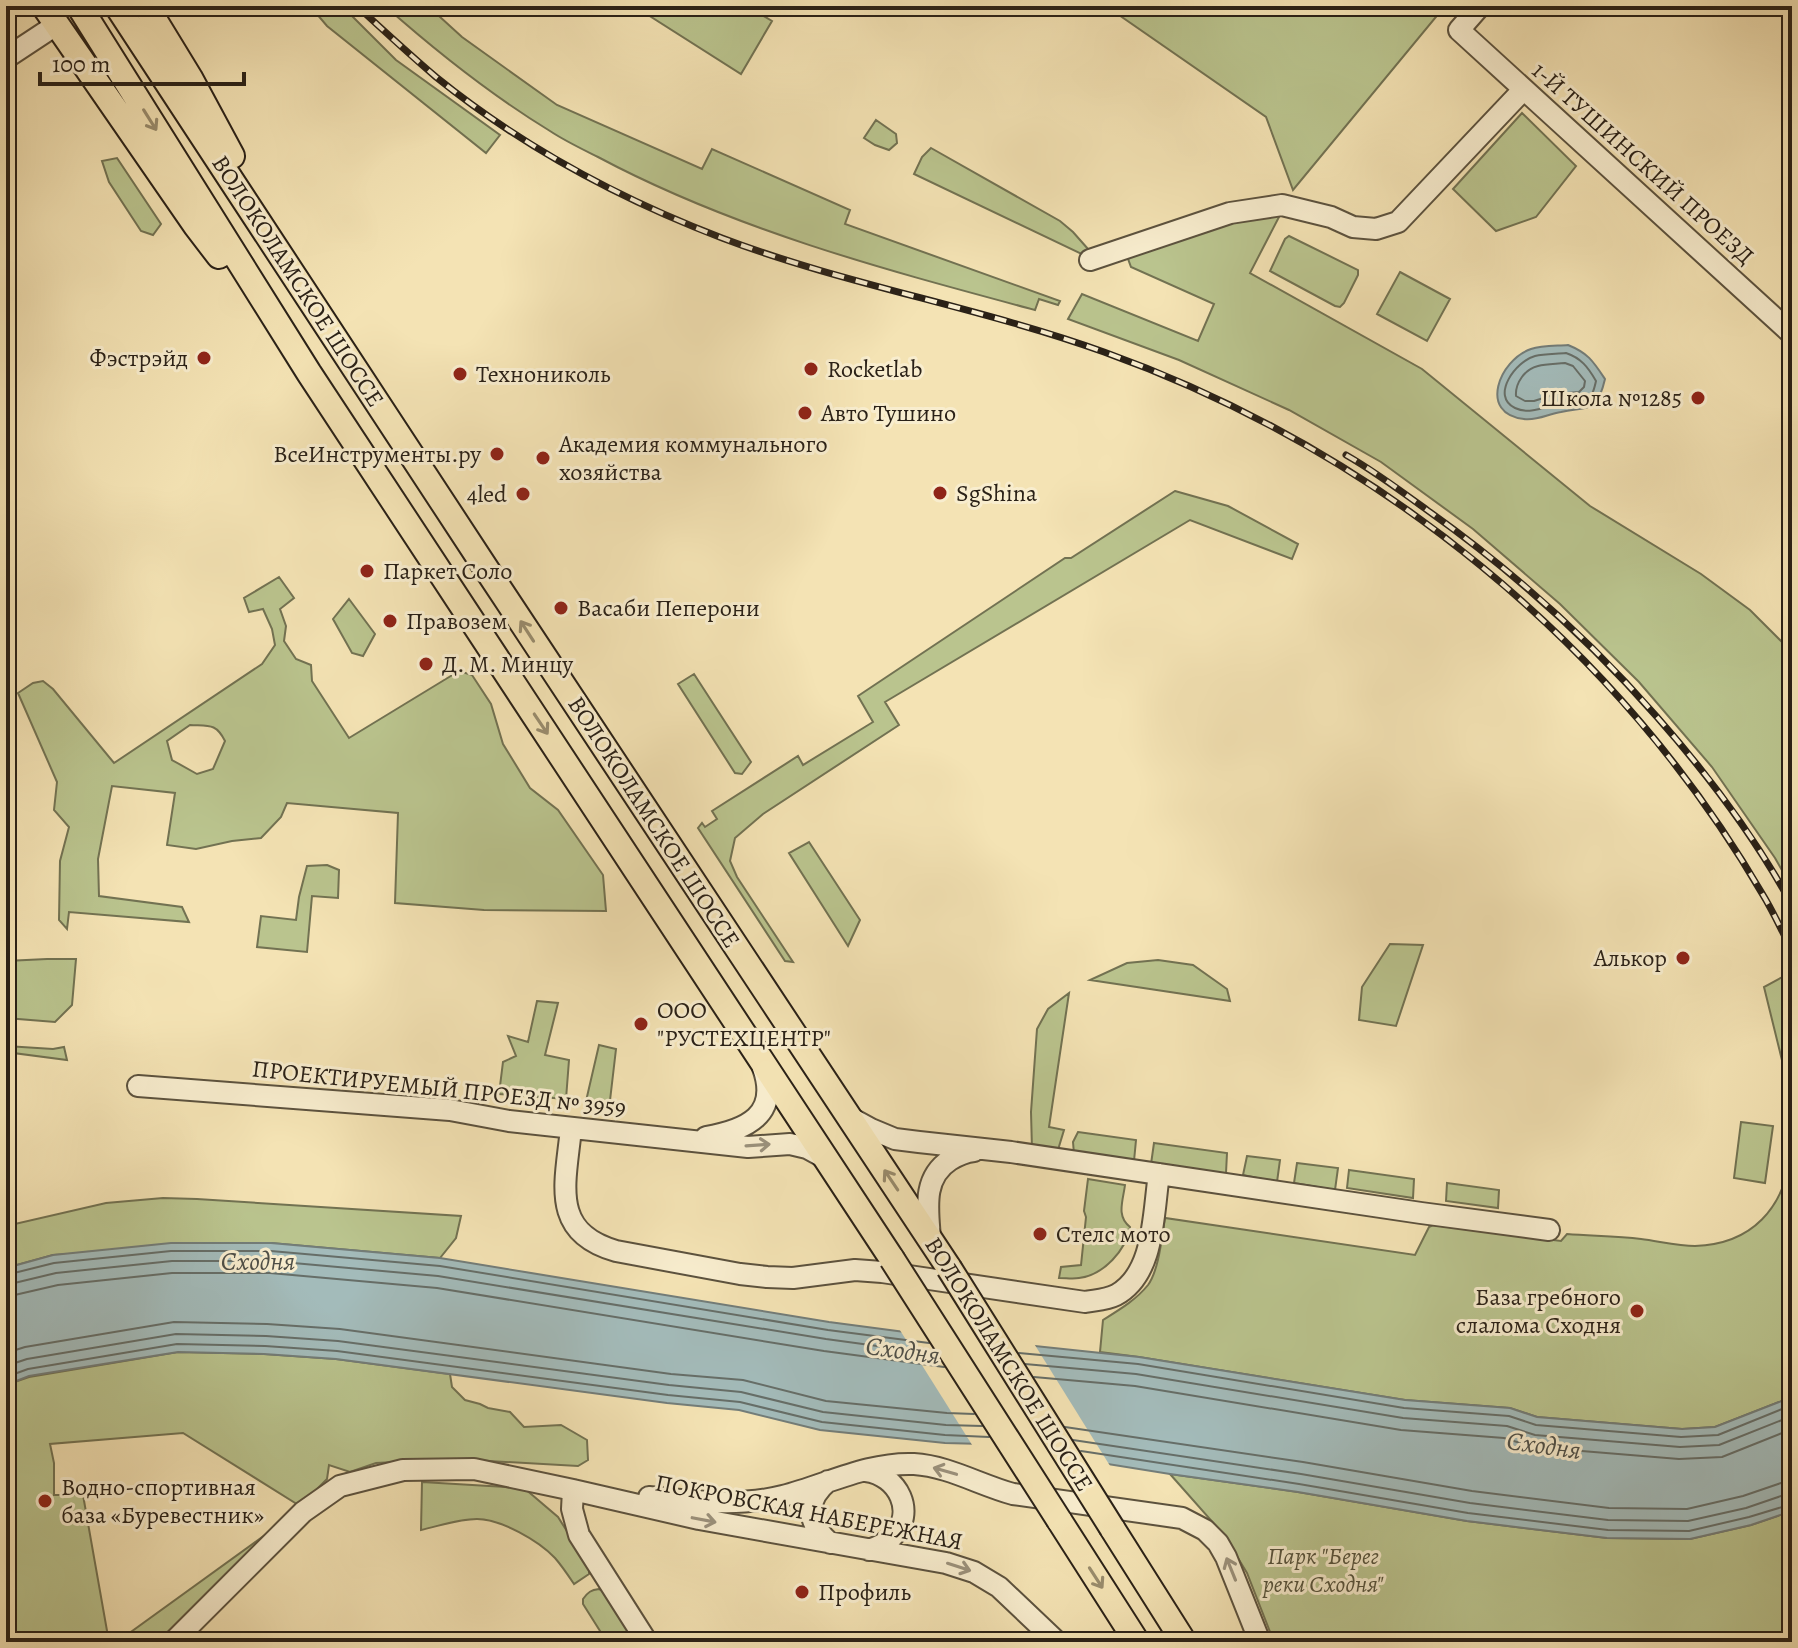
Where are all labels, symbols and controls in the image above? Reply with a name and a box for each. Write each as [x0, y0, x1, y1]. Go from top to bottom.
scale bar [40, 36, 244, 86]
text: 100 m [52, 48, 111, 80]
street label: 1-Й ТУШИНСКИЙ ПРОЕЗД [1525, 55, 1761, 271]
one-way arrow [142, 108, 158, 131]
street label: ВОЛОКОЛАМСКОЕ ШОССЕ [204, 149, 392, 413]
place label: Фэстрэйд [90, 342, 188, 374]
marker: Фэстрэйд [195, 349, 213, 367]
place label: Rocketlab [827, 353, 922, 385]
place label: Технониколь [476, 358, 611, 390]
marker: Rocketlab [802, 360, 820, 378]
marker: Технониколь [451, 365, 469, 383]
place label: Школа №1285 [1540, 382, 1682, 414]
marker: Школа №1285 [1689, 389, 1707, 407]
place label: Авто Тушино [820, 397, 956, 429]
marker: Авто Тушино [796, 404, 814, 422]
place label: Академия коммунального хозяйства [558, 428, 828, 488]
place label: ВсеИнструменты.ру [273, 438, 481, 470]
marker: ВсеИнструменты.ру [488, 445, 506, 463]
marker: Академия коммунального хозяйства [534, 449, 552, 467]
place label: SgShina [956, 477, 1038, 509]
place label: 4led [467, 478, 507, 510]
marker: SgShina [931, 484, 949, 502]
marker: 4led [514, 485, 532, 503]
place label: Паркет Соло [383, 555, 512, 587]
marker: Паркет Соло [358, 562, 376, 580]
place label: Васаби Пеперони [577, 592, 760, 624]
marker: Васаби Пеперони [552, 599, 570, 617]
place label: Правозем [406, 605, 508, 637]
marker: Правозем [381, 612, 399, 630]
one-way arrow [519, 621, 536, 643]
place label: Д. М. Минцу [442, 648, 573, 680]
marker: Д. М. Минцу [417, 655, 435, 673]
street label: ВОЛОКОЛАМСКОЕ ШОССЕ [560, 690, 748, 954]
one-way arrow [533, 713, 549, 735]
place label: Алькор [1593, 942, 1667, 974]
marker: Алькор [1674, 949, 1692, 967]
place label: ООО "РУСТЕХЦЕНТР" [657, 994, 831, 1054]
marker: ООО "РУСТЕХЦЕНТР" [632, 1015, 650, 1033]
street label: ПРОЕКТИРУЕМЫЙ ПРОЕЗД № 3959 [250, 1052, 628, 1124]
one-way arrow [745, 1137, 771, 1152]
one-way arrow [882, 1169, 899, 1191]
place label: Стелс мото [1056, 1218, 1171, 1250]
marker: Стелс мото [1031, 1225, 1049, 1243]
street label: ВОЛОКОЛАМСКОЕ ШОССЕ [917, 1231, 1101, 1497]
water label: Сходня [221, 1244, 295, 1279]
place label: База гребного слалома Сходня [1456, 1281, 1621, 1341]
marker: База гребного слалома Сходня [1628, 1302, 1646, 1320]
water label: Сходня [864, 1328, 942, 1373]
water label: Сходня [1505, 1423, 1583, 1468]
one-way arrow [933, 1463, 959, 1478]
street label: ПОКРОВСКАЯ НАБЕРЕЖНАЯ [652, 1466, 966, 1558]
place label: Водно-спортивная база «Буревестник» [61, 1471, 264, 1531]
marker: Водно-спортивная база «Буревестник» [36, 1492, 54, 1510]
one-way arrow [691, 1513, 716, 1528]
park label: Парк "Берег реки Сходня" [1262, 1540, 1384, 1600]
one-way arrow [1223, 1557, 1237, 1582]
one-way arrow [947, 1561, 972, 1576]
one-way arrow [1088, 1566, 1104, 1589]
place label: Профиль [818, 1576, 911, 1608]
marker: Профиль [793, 1583, 811, 1601]

